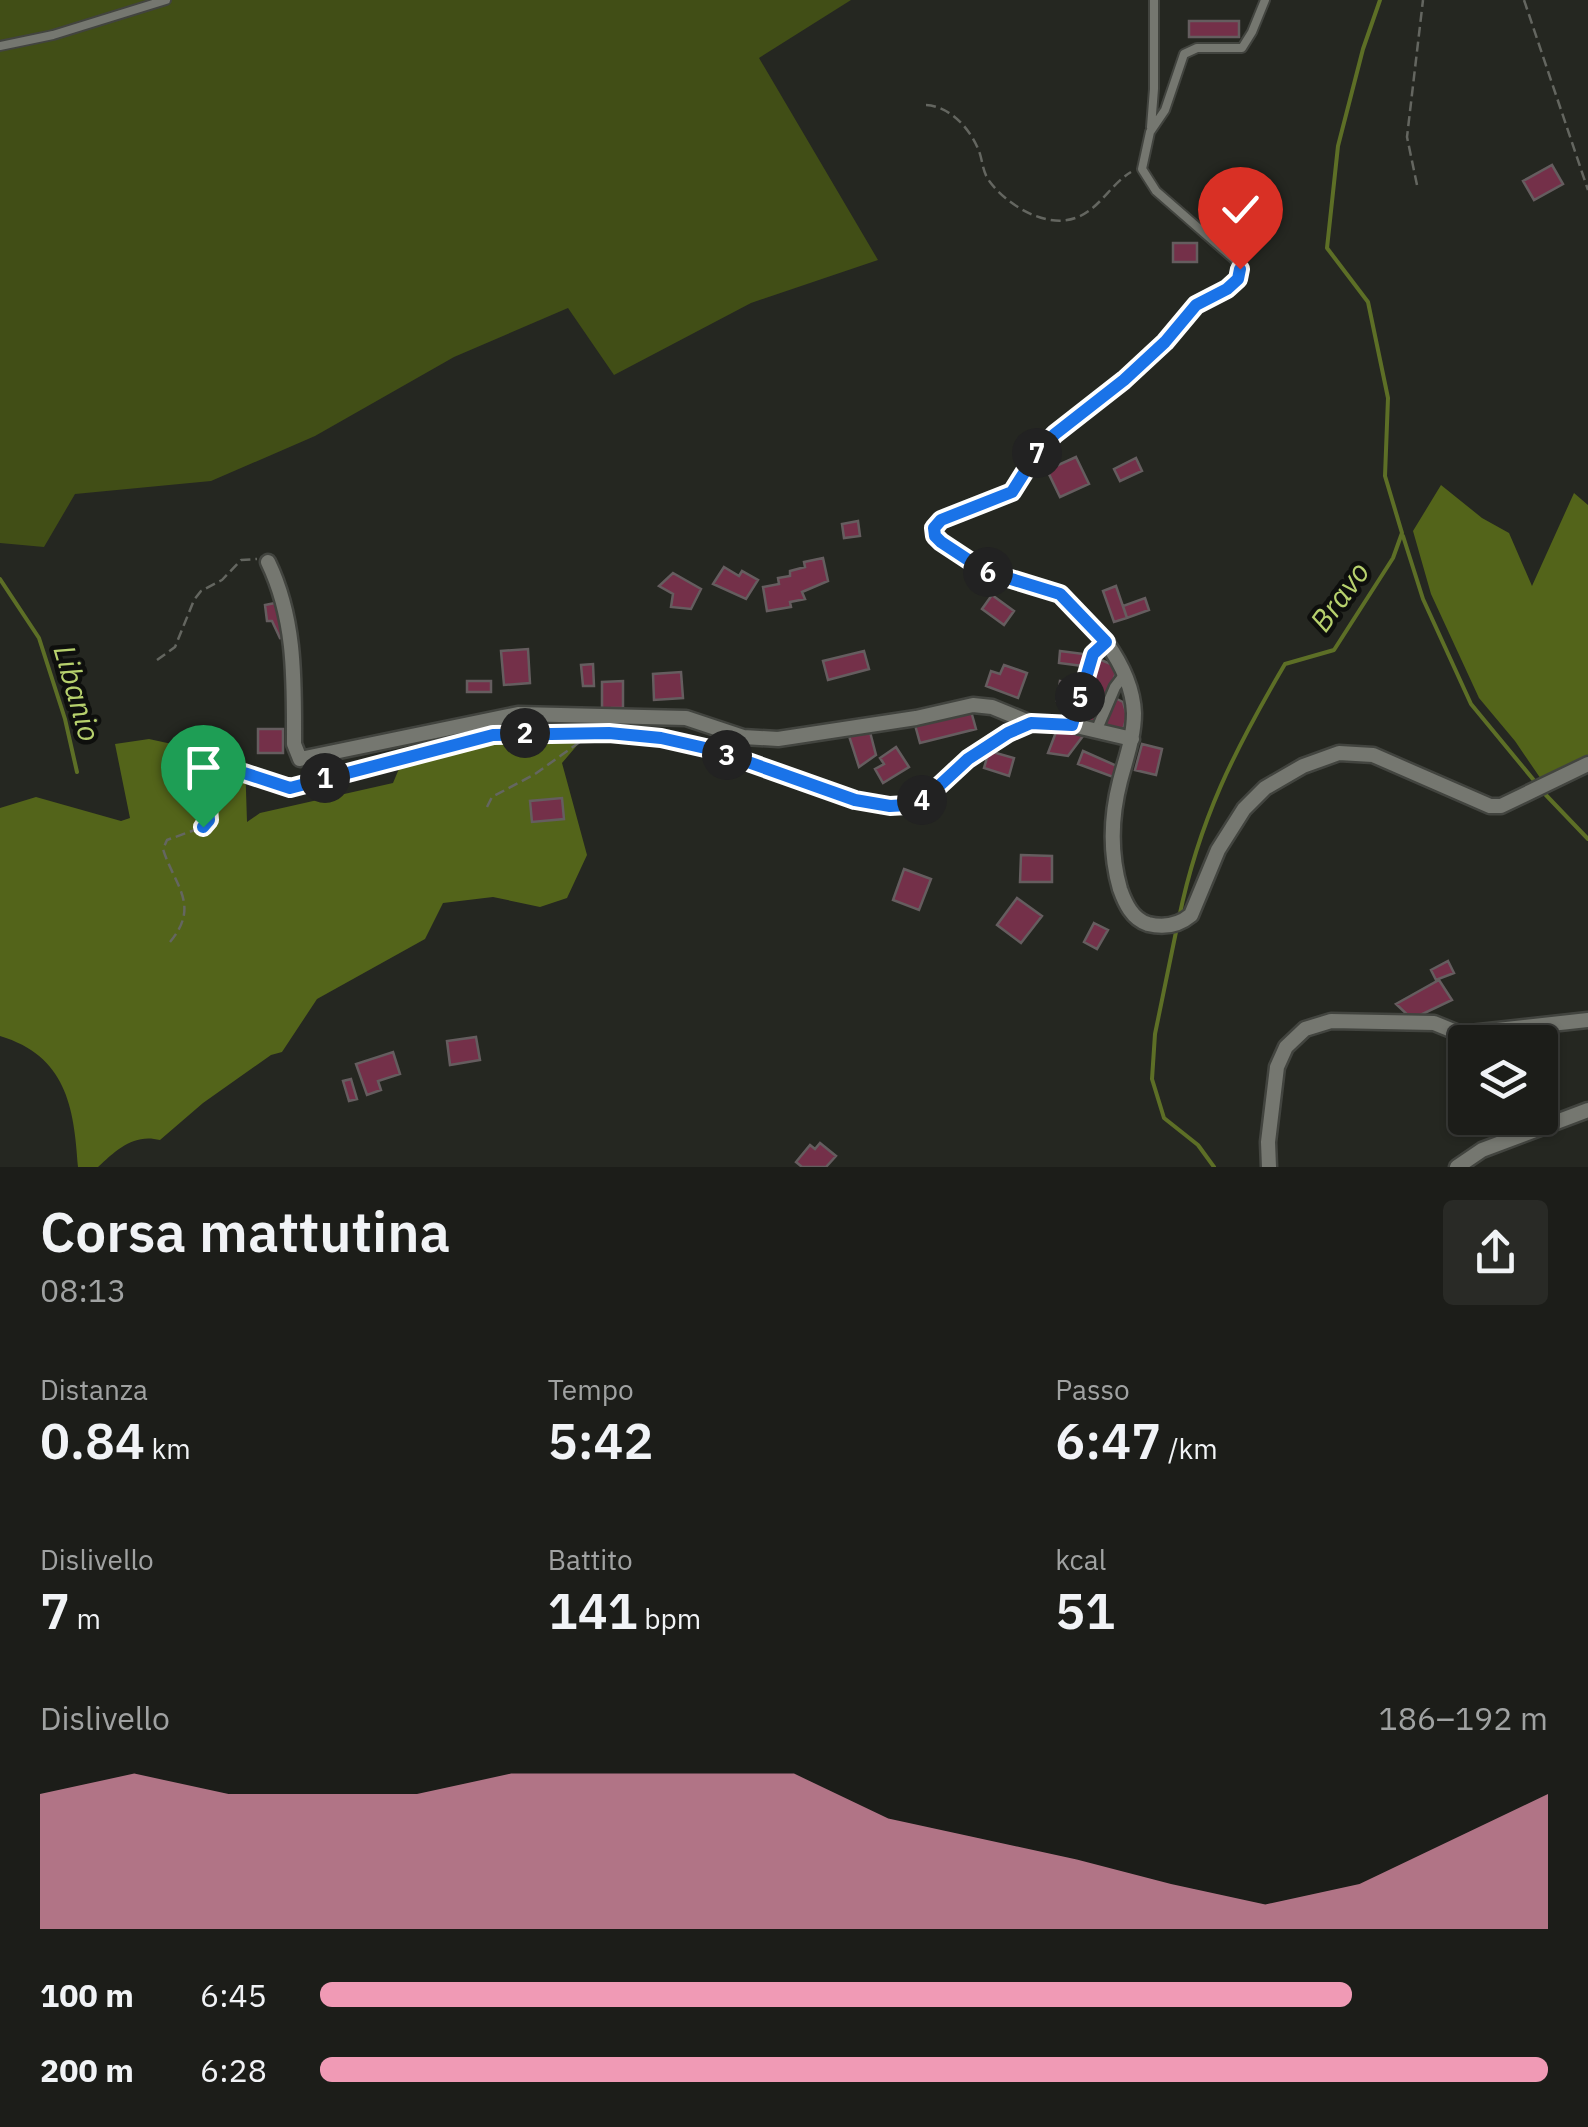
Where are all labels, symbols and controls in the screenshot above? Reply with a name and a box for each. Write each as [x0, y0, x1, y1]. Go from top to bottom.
pin [1198, 167, 1283, 270]
icon: check [1213, 182, 1268, 237]
pin: 7 [1012, 428, 1062, 478]
text: 7 [1029, 434, 1045, 471]
pin: 6 [963, 547, 1013, 597]
text: 6 [980, 553, 996, 590]
water label: Bravo [1300, 553, 1378, 639]
water label: Libanio [46, 640, 110, 746]
pin: 5 [1055, 672, 1105, 722]
text: 5 [1072, 678, 1088, 715]
pin: 2 [500, 708, 550, 758]
text: 2 [517, 714, 533, 751]
pin [161, 725, 246, 828]
pin: 3 [702, 730, 752, 780]
text: 3 [719, 736, 735, 773]
icon: arrive [176, 740, 231, 795]
pin: 1 [300, 753, 350, 803]
text: 1 [317, 759, 333, 796]
pin: 4 [897, 775, 947, 825]
text: 4 [914, 781, 930, 818]
map controls [1448, 1025, 1558, 1135]
button: layers [1448, 1025, 1558, 1135]
text: Corsa mattutina [40, 1196, 450, 1267]
button: share [1443, 1200, 1548, 1305]
text: 08:13 [40, 1269, 126, 1311]
text: Distanza [40, 1371, 148, 1408]
text: Tempo [548, 1371, 634, 1408]
text: Passo [1055, 1371, 1130, 1408]
text: 0.84 [40, 1408, 145, 1473]
text: 5:42 [548, 1408, 654, 1473]
text: 6:47 [1055, 1408, 1161, 1473]
text: km [145, 1430, 191, 1467]
text: /km [1161, 1430, 1218, 1467]
text: Dislivello [40, 1541, 154, 1578]
text: Battito [548, 1541, 633, 1578]
text: kcal [1055, 1541, 1106, 1578]
text: 7 [40, 1578, 70, 1643]
text: 141 [548, 1578, 638, 1643]
text: 51 [1055, 1578, 1115, 1643]
text: m [70, 1600, 101, 1637]
text: bpm [638, 1600, 701, 1637]
text: Dislivello [40, 1697, 170, 1739]
text: 186–192 m [1378, 1697, 1548, 1739]
text: 100 m [40, 1974, 134, 2016]
text: 6:45 [200, 1974, 267, 2016]
text: 200 m [40, 2049, 134, 2091]
text: 6:28 [200, 2049, 267, 2091]

